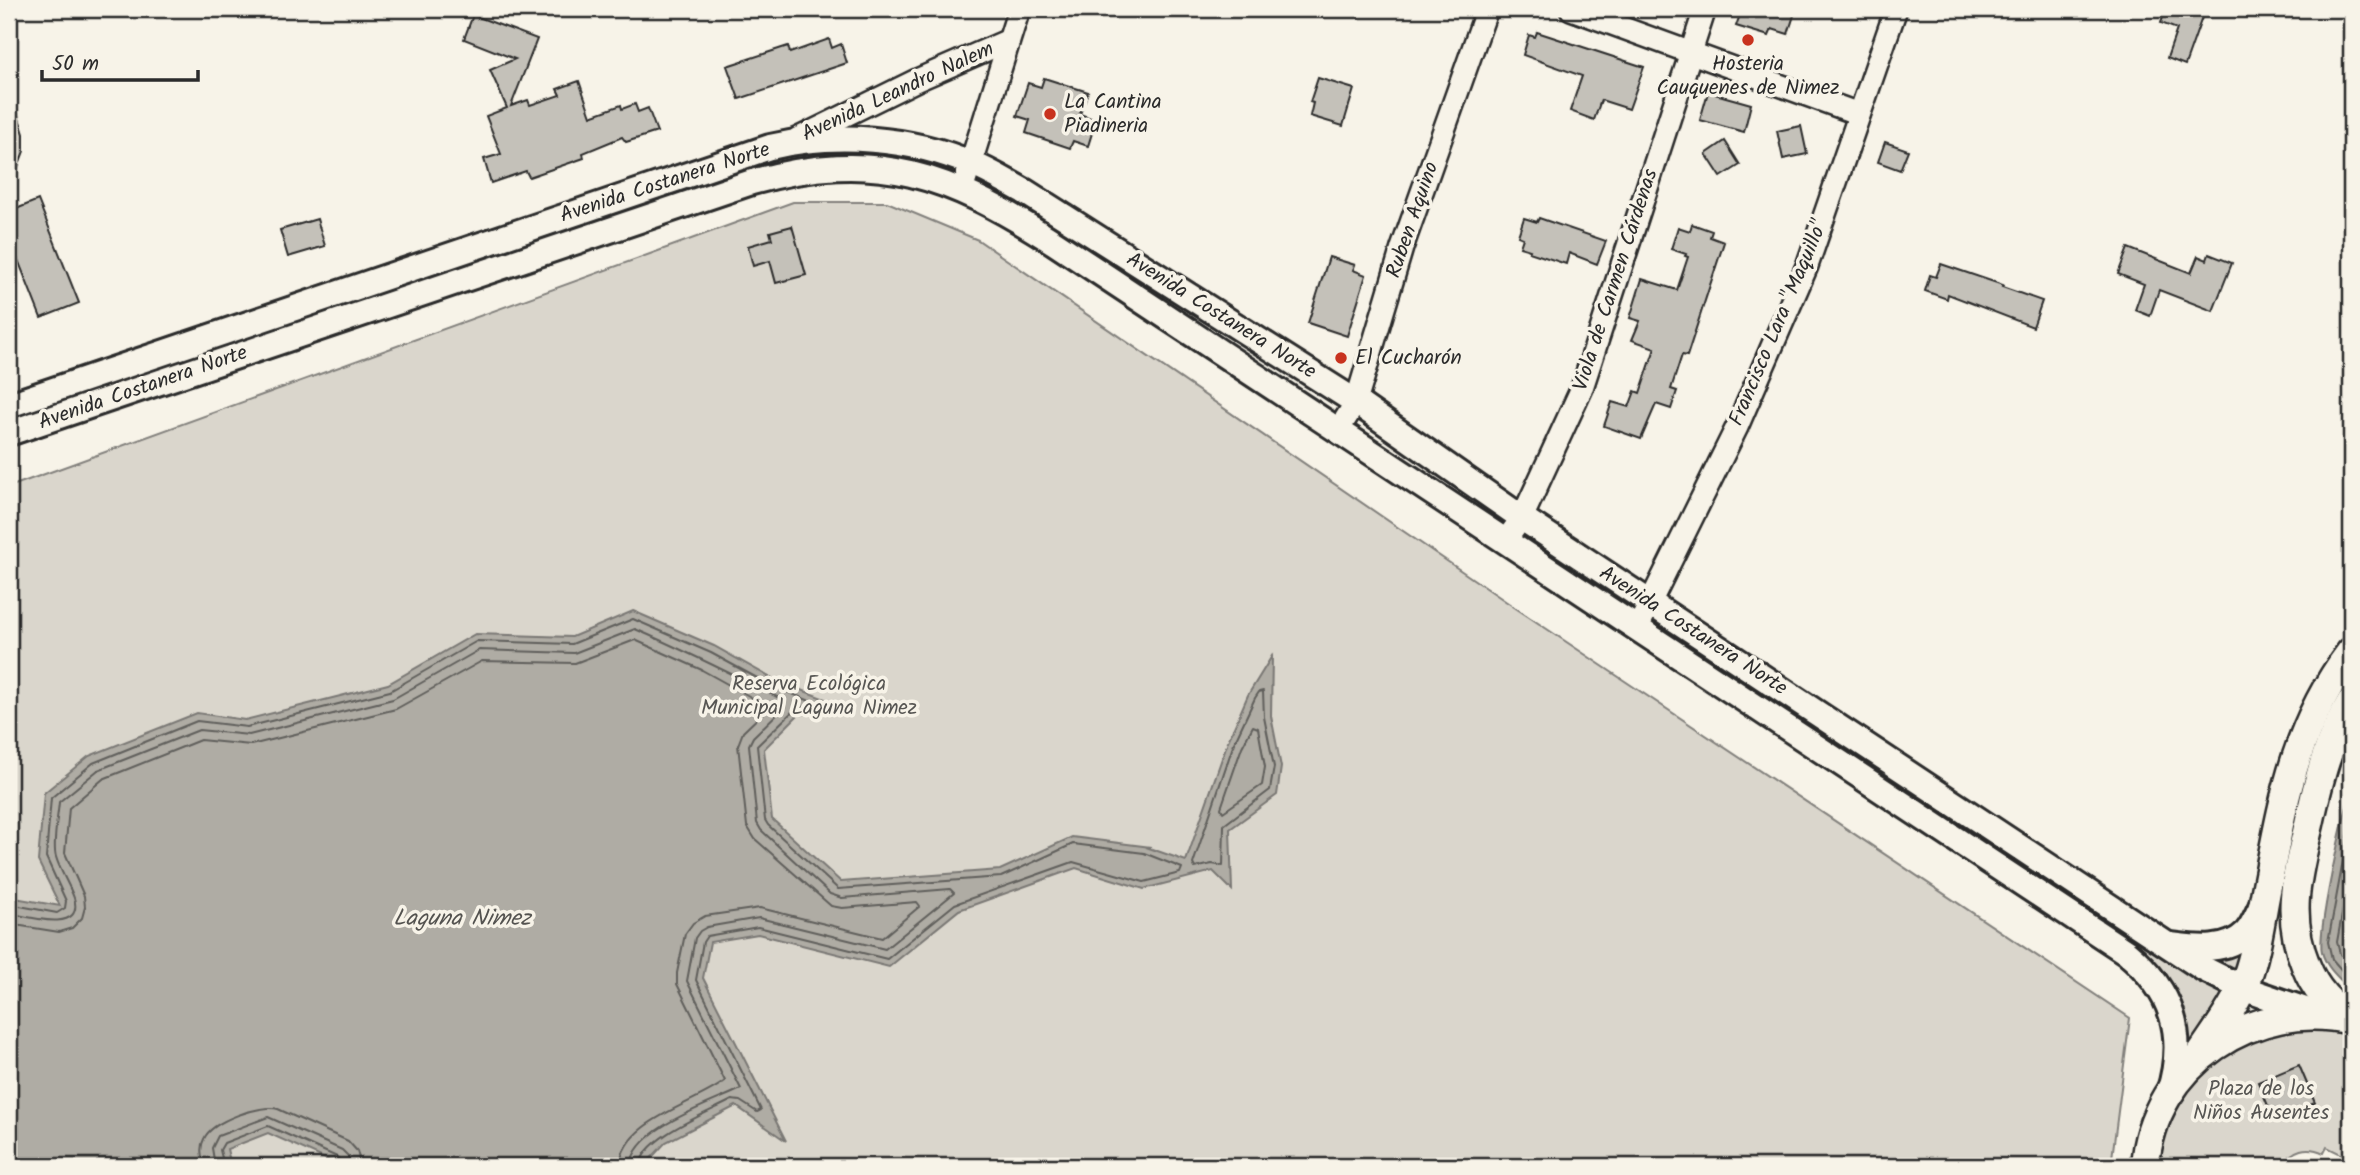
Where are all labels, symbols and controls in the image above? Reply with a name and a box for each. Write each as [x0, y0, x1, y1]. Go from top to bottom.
marker: Hosteria Cauquenes de Nimez [1740, 32, 1756, 48]
street label: Avenida Leandro Nalem [796, 33, 1000, 151]
scale bar [42, 38, 198, 82]
text: 50 m [52, 48, 99, 81]
place label: Hosteria Cauquenes de Nimez [1656, 48, 1840, 105]
place label: La Cantina Piadineria [1064, 86, 1162, 143]
marker: La Cantina Piadineria [1042, 106, 1058, 122]
street label: Avenida Costanera Norte [556, 133, 775, 233]
street label: Ruben Aquino [1378, 157, 1448, 283]
street label: Viola de Carmen Cárdenas [1564, 165, 1668, 395]
street label: Francisco Lara "Maquillo" [1721, 215, 1837, 431]
street label: Avenida Costanera Norte [1119, 244, 1323, 388]
street label: Avenida Costanera Norte [34, 337, 252, 439]
place label: El Cucharón [1355, 342, 1462, 375]
marker: El Cucharón [1333, 350, 1349, 366]
street label: Avenida Costanera Norte [1592, 557, 1794, 705]
park label: Reserva Ecológica Municipal Laguna Nimez [701, 668, 917, 725]
water label: Laguna Nimez [393, 901, 533, 937]
park label: Plaza de los Niños Ausentes [2193, 1073, 2329, 1130]

